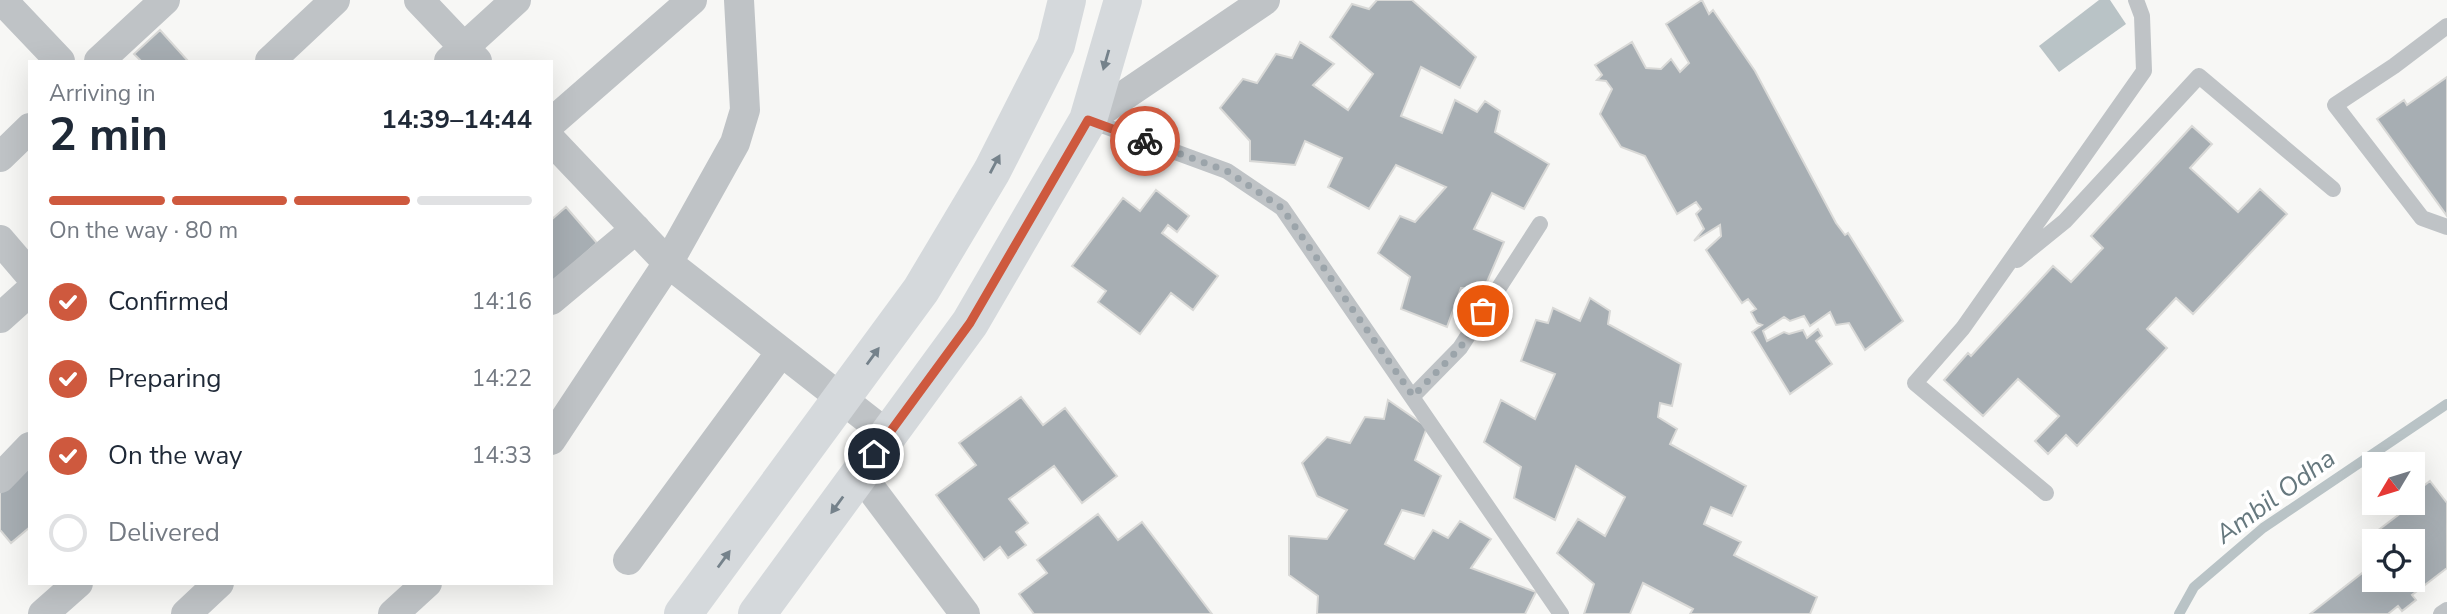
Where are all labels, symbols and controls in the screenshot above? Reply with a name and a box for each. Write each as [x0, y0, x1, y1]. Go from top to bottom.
one-way arrow [1100, 50, 1110, 71]
text: Arriving in [49, 78, 156, 109]
text: 14:39–14:44 [381, 102, 532, 137]
text: 2 min [49, 103, 168, 166]
courier [1110, 106, 1180, 176]
icon: bike [1126, 122, 1164, 160]
one-way arrow [989, 154, 1001, 174]
text: On the way · 80 m [49, 215, 238, 246]
pin [1453, 281, 1513, 341]
icon: check [49, 283, 87, 321]
text: Confirmed [108, 284, 229, 319]
text: 14:16 [472, 286, 532, 317]
icon: bag [1464, 292, 1502, 330]
one-way arrow [865, 347, 880, 365]
icon: check [49, 360, 87, 398]
text: Preparing [108, 361, 221, 396]
text: 14:22 [472, 363, 532, 394]
pin [844, 424, 904, 484]
icon: home [855, 435, 893, 473]
icon: check [49, 437, 87, 475]
text: On the way [108, 438, 242, 473]
text: 14:33 [472, 440, 532, 471]
water label: Ambil Odha [2207, 441, 2342, 552]
north arrow [2362, 452, 2426, 514]
map controls [2362, 452, 2425, 592]
one-way arrow [830, 496, 844, 514]
text: Delivered [108, 515, 220, 550]
button: locate [2362, 529, 2425, 592]
one-way arrow [716, 550, 730, 568]

